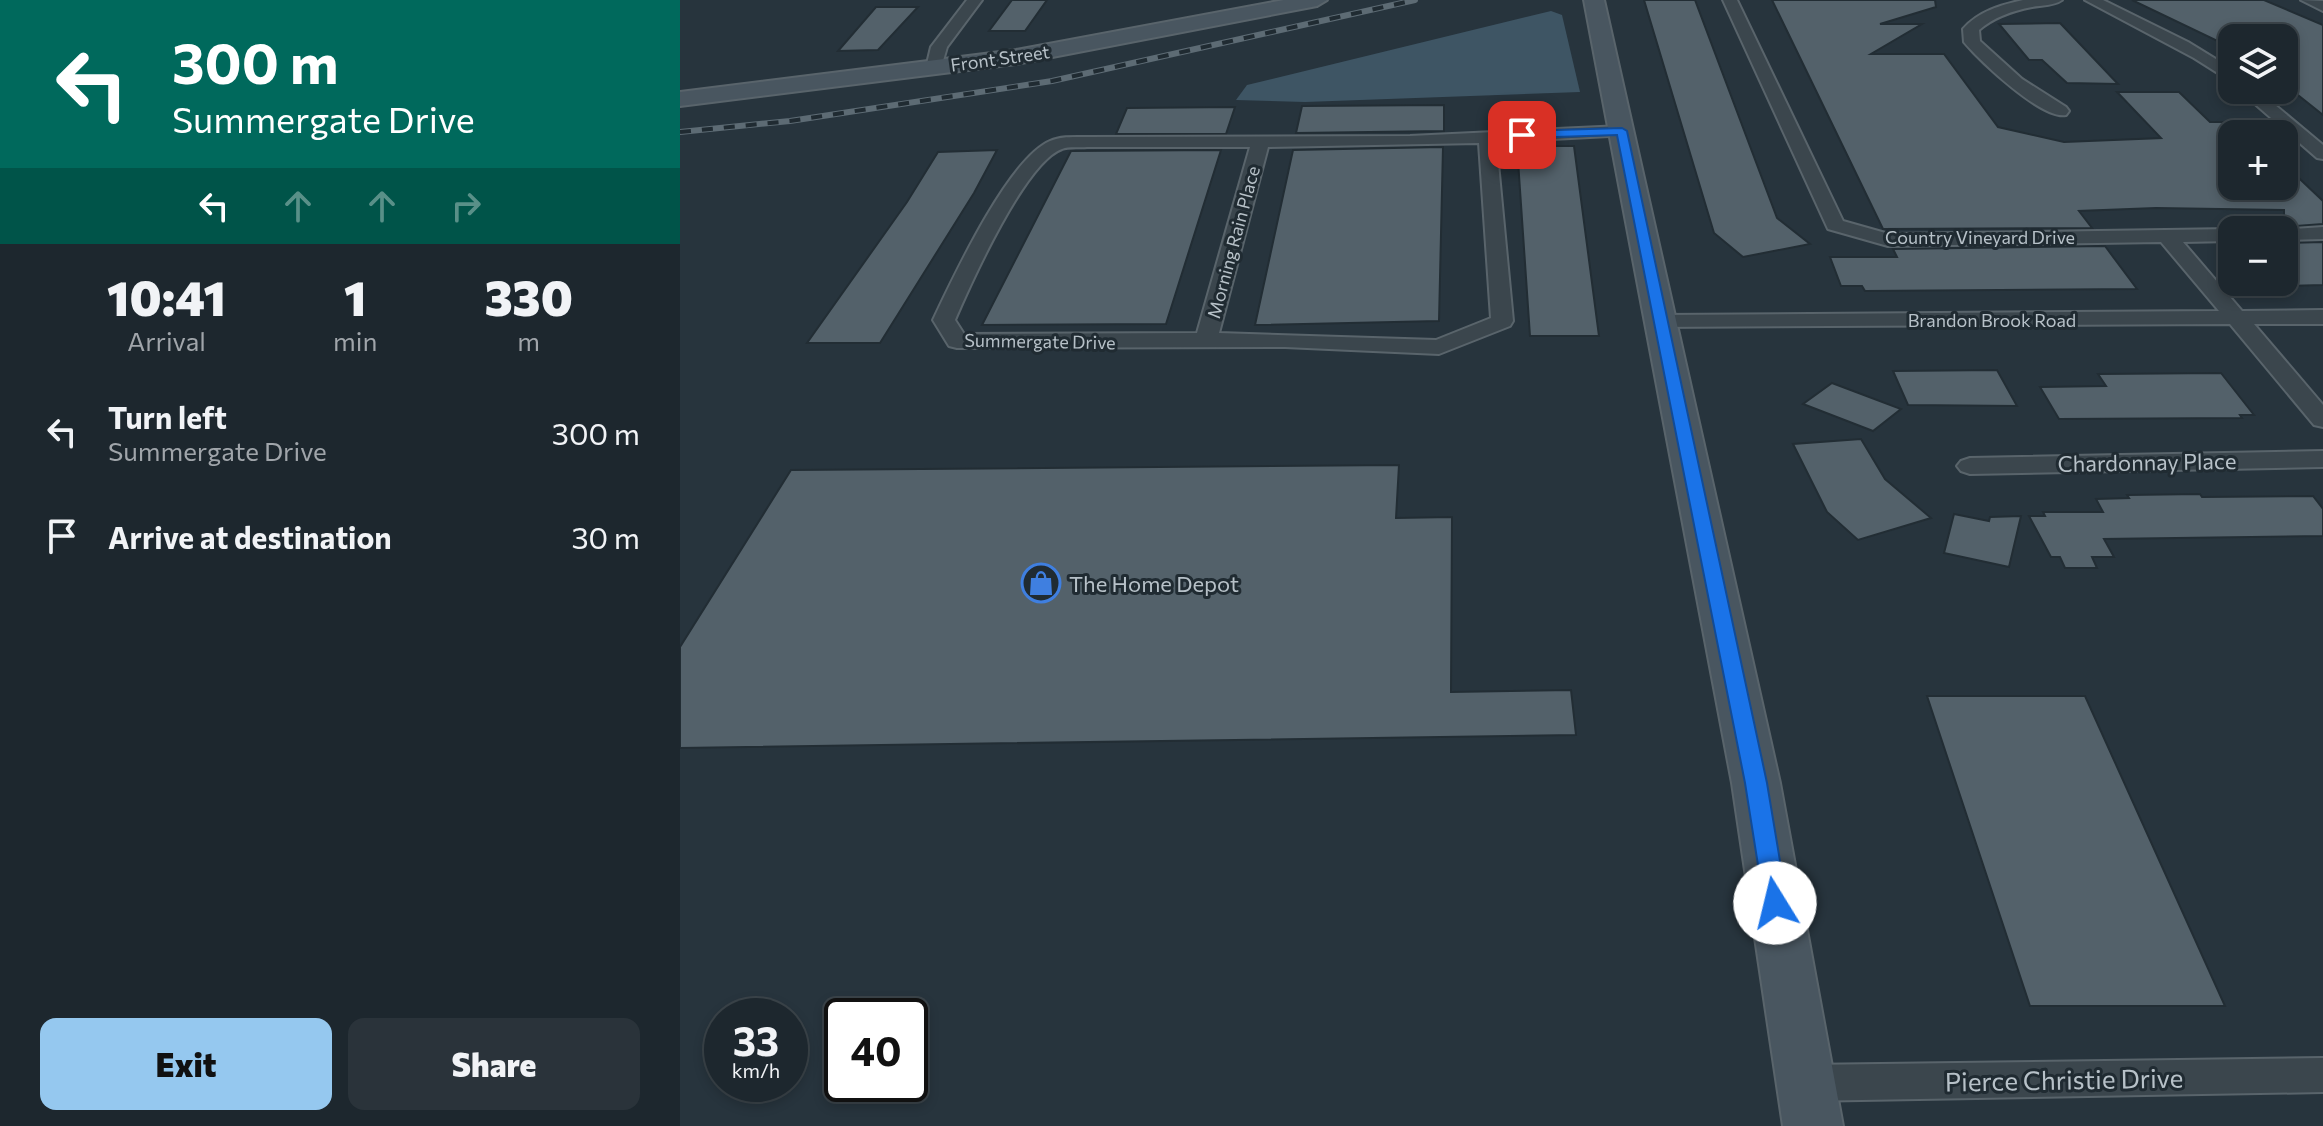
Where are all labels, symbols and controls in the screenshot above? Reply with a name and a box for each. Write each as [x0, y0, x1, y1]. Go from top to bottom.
map controls [2218, 24, 2298, 296]
button: layers [2218, 24, 2298, 104]
text: 300 m [172, 27, 339, 96]
icon: left [40, 32, 144, 136]
street label: Front Street [949, 40, 1051, 76]
text: Summergate Drive [172, 96, 475, 140]
pin [1488, 101, 1556, 169]
icon: arrive [1500, 113, 1544, 157]
button: + [2218, 120, 2298, 200]
street label: Morning Rain Place [1202, 163, 1264, 321]
icon: left [192, 184, 236, 228]
icon: ahead [276, 184, 320, 228]
icon: ahead [360, 184, 404, 228]
icon: right [444, 184, 488, 228]
button: − [2218, 216, 2298, 296]
street label: Country Vineyard Drive [1885, 226, 2075, 248]
text: 10:41 [107, 267, 226, 326]
text: 1 [344, 267, 366, 326]
text: 330 [484, 267, 573, 326]
street label: Brandon Brook Road [1908, 309, 2076, 331]
text: Arrival [127, 325, 206, 356]
text: min [333, 325, 377, 356]
text: m [517, 325, 540, 356]
street label: Summergate Drive [964, 329, 1116, 353]
text: Turn left [108, 398, 227, 435]
icon: left [40, 410, 84, 454]
text: 300 m [552, 414, 640, 451]
text: Summergate Drive [108, 435, 327, 466]
street label: Chardonnay Place [2057, 447, 2237, 477]
icon: arrive [40, 514, 84, 558]
text: Arrive at destination [108, 518, 392, 555]
text: 30 m [571, 518, 640, 555]
shop icon: The Home Depot [1020, 562, 1062, 604]
place label: The Home Depot [1069, 570, 1239, 597]
position arrow [1733, 861, 1817, 945]
speed limit sign: 40 [824, 998, 928, 1102]
text: 33 [733, 1015, 779, 1064]
button: Exit [40, 1018, 332, 1110]
button: Share [348, 1018, 640, 1110]
text: km/h [732, 1058, 780, 1082]
street label: Pierce Christie Drive [1944, 1061, 2184, 1097]

